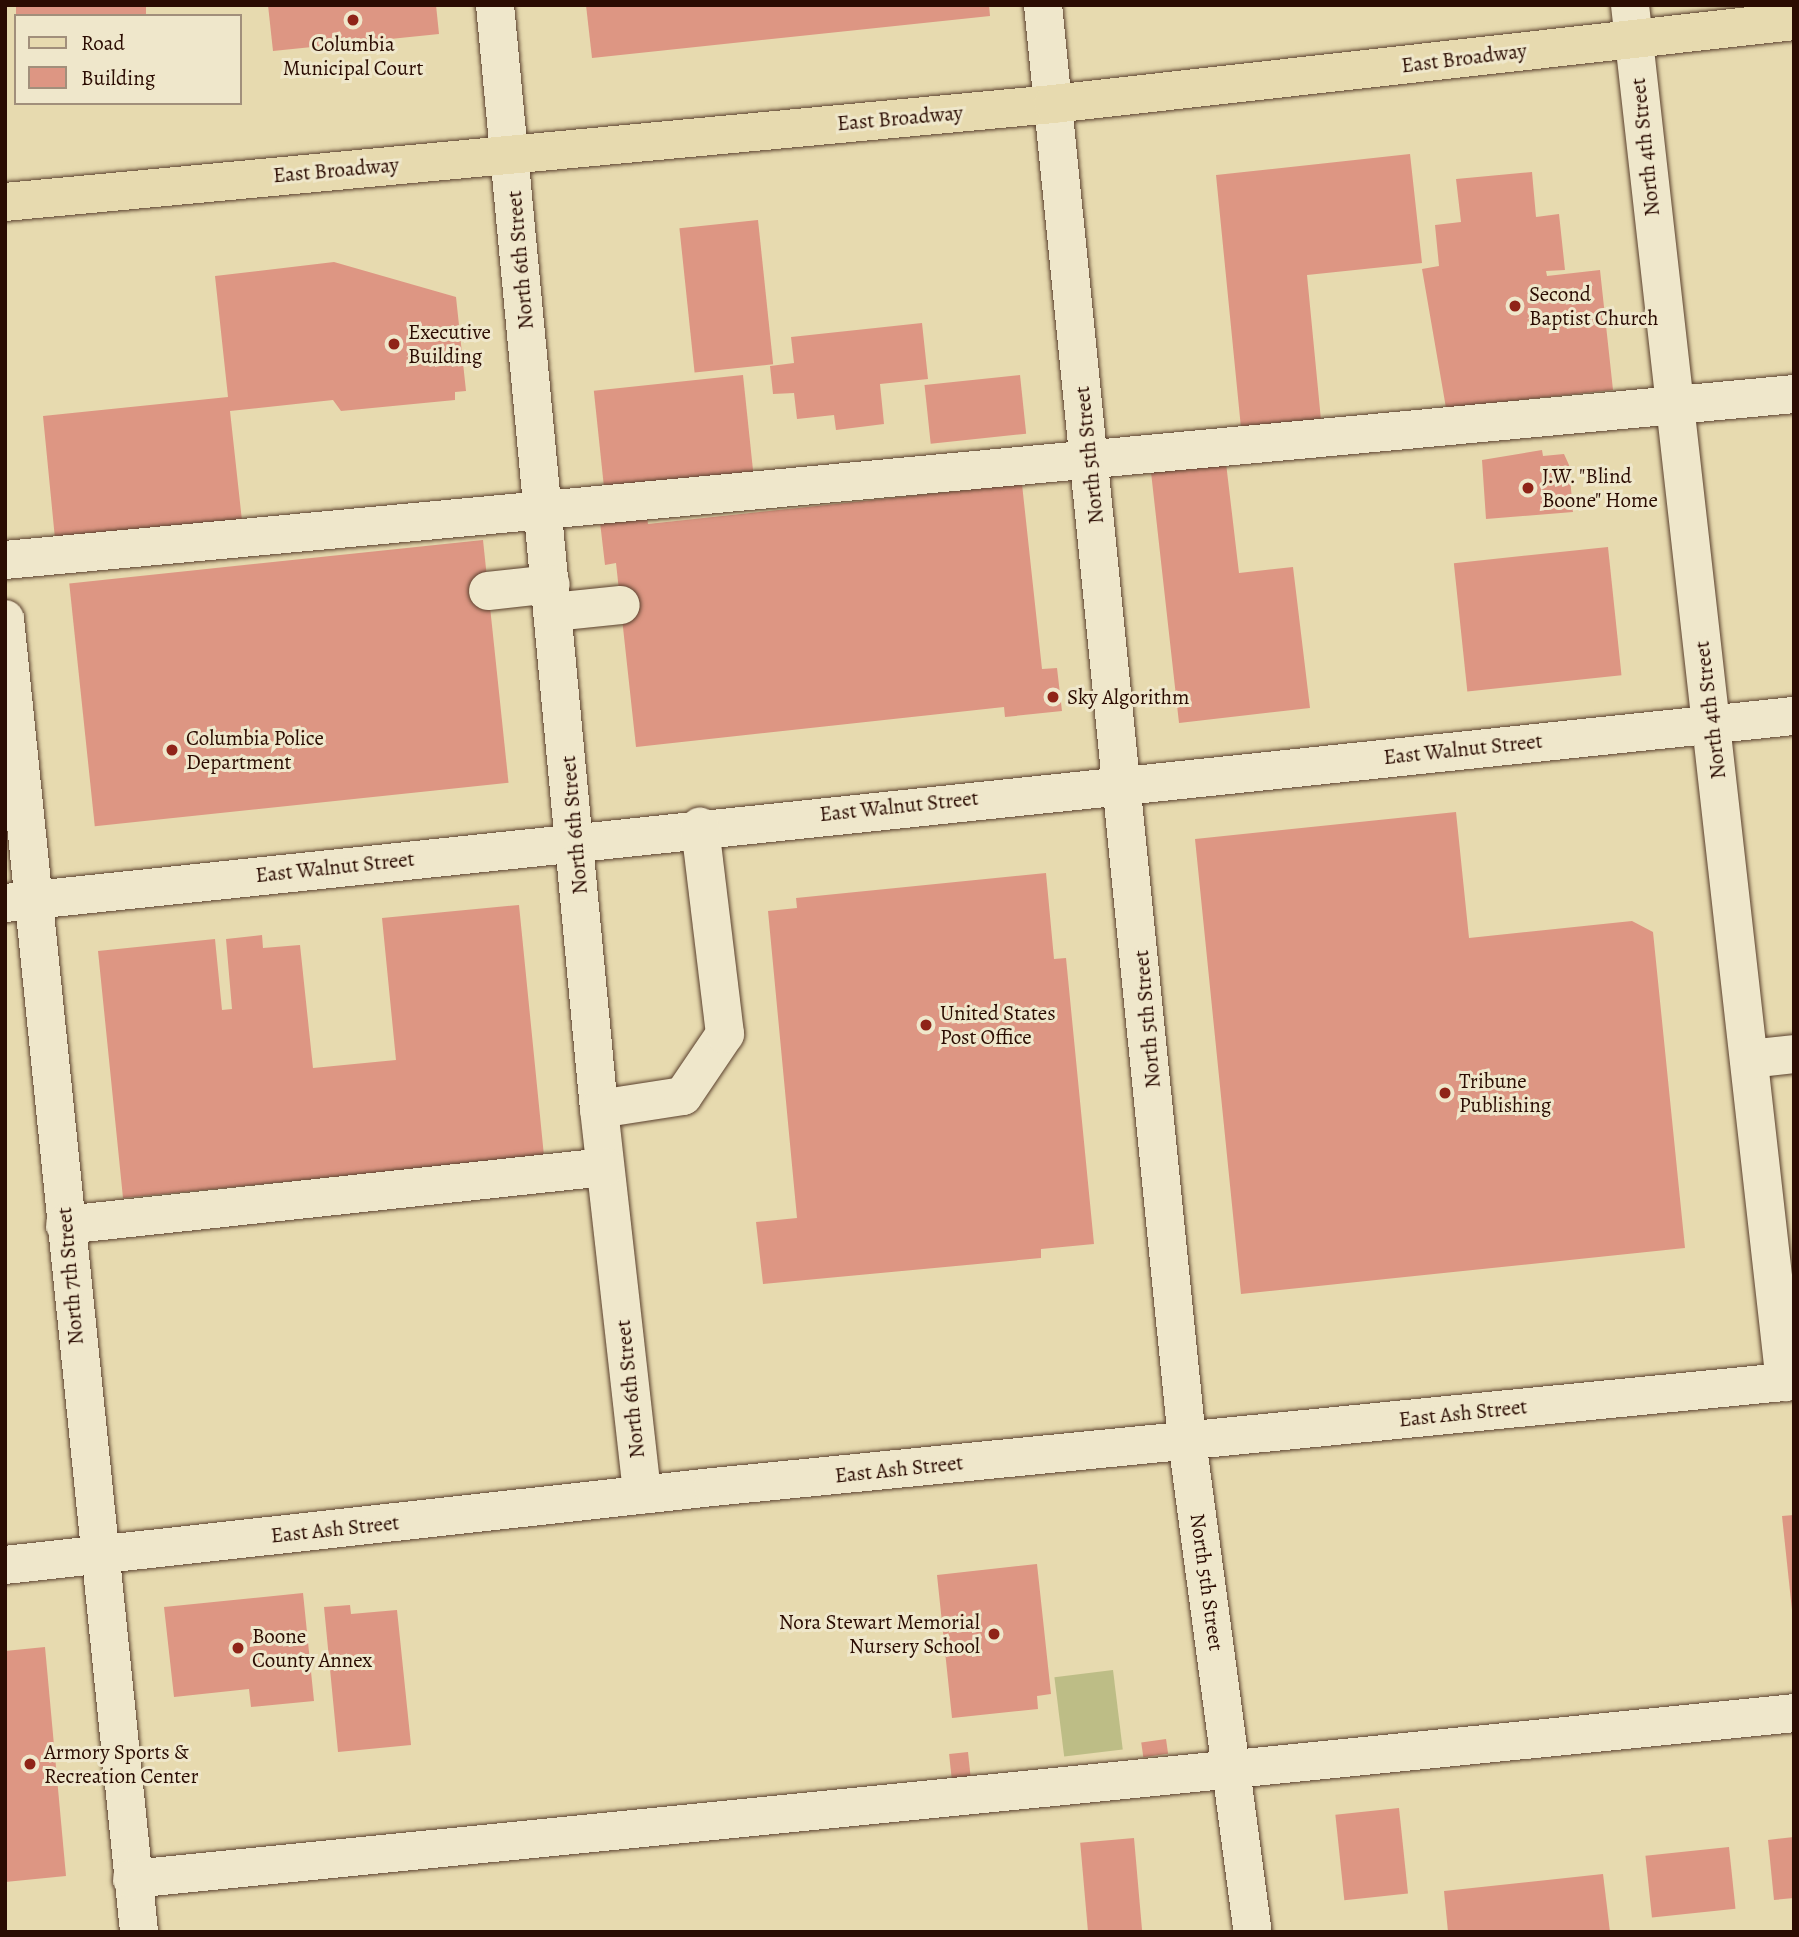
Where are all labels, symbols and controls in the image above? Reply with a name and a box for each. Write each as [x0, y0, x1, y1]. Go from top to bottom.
marker: Columbia Municipal Court [345, 12, 361, 28]
legend [14, 14, 242, 105]
text: Road [81, 29, 125, 57]
place label: Columbia Municipal Court [283, 31, 423, 81]
street label: East Broadway [1400, 38, 1528, 78]
text: Building [81, 64, 155, 92]
street label: North 4th Street [1625, 77, 1665, 217]
street label: East Broadway [836, 100, 964, 136]
street label: East Broadway [272, 152, 400, 188]
street label: North 6th Street [501, 190, 539, 330]
place label: Second Baptist Church [1529, 281, 1658, 331]
marker: Second Baptist Church [1507, 298, 1523, 314]
place label: Executive Building [408, 319, 491, 369]
marker: Executive Building [386, 336, 402, 352]
street label: North 5th Street [1069, 385, 1109, 525]
place label: J.W. "Blind Boone" Home [1542, 463, 1658, 513]
marker: J.W. "Blind Boone" Home [1520, 480, 1536, 496]
street label: North 4th Street [1689, 640, 1731, 780]
place label: Sky Algorithm [1067, 684, 1189, 710]
marker: Sky Algorithm [1045, 689, 1061, 705]
place label: Columbia Police Department [186, 725, 324, 775]
street label: East Walnut Street [1382, 728, 1544, 770]
marker: Columbia Police Department [164, 742, 180, 758]
street label: North 6th Street [555, 755, 593, 895]
street label: East Walnut Street [818, 785, 980, 827]
street label: East Walnut Street [254, 846, 416, 888]
street label: North 5th Street [1128, 949, 1166, 1089]
place label: United States Post Office [940, 1000, 1056, 1050]
marker: United States Post Office [918, 1017, 934, 1033]
place label: Tribune Publishing [1459, 1068, 1551, 1118]
marker: Tribune Publishing [1437, 1085, 1453, 1101]
street label: North 7th Street [51, 1206, 89, 1346]
street label: North 6th Street [610, 1319, 650, 1459]
street label: East Ash Street [1398, 1394, 1528, 1432]
street label: East Ash Street [834, 1450, 964, 1488]
street label: East Ash Street [270, 1510, 400, 1548]
street label: North 5th Street [1185, 1512, 1229, 1652]
place label: Nora Stewart Memorial Nursery School [779, 1609, 980, 1659]
place label: Boone County Annex [252, 1623, 372, 1673]
marker: Nora Stewart Memorial Nursery School [986, 1626, 1002, 1642]
marker: Boone County Annex [230, 1640, 246, 1656]
place label: Armory Sports & Recreation Center [44, 1739, 199, 1789]
marker: Armory Sports & Recreation Center [22, 1756, 38, 1772]

